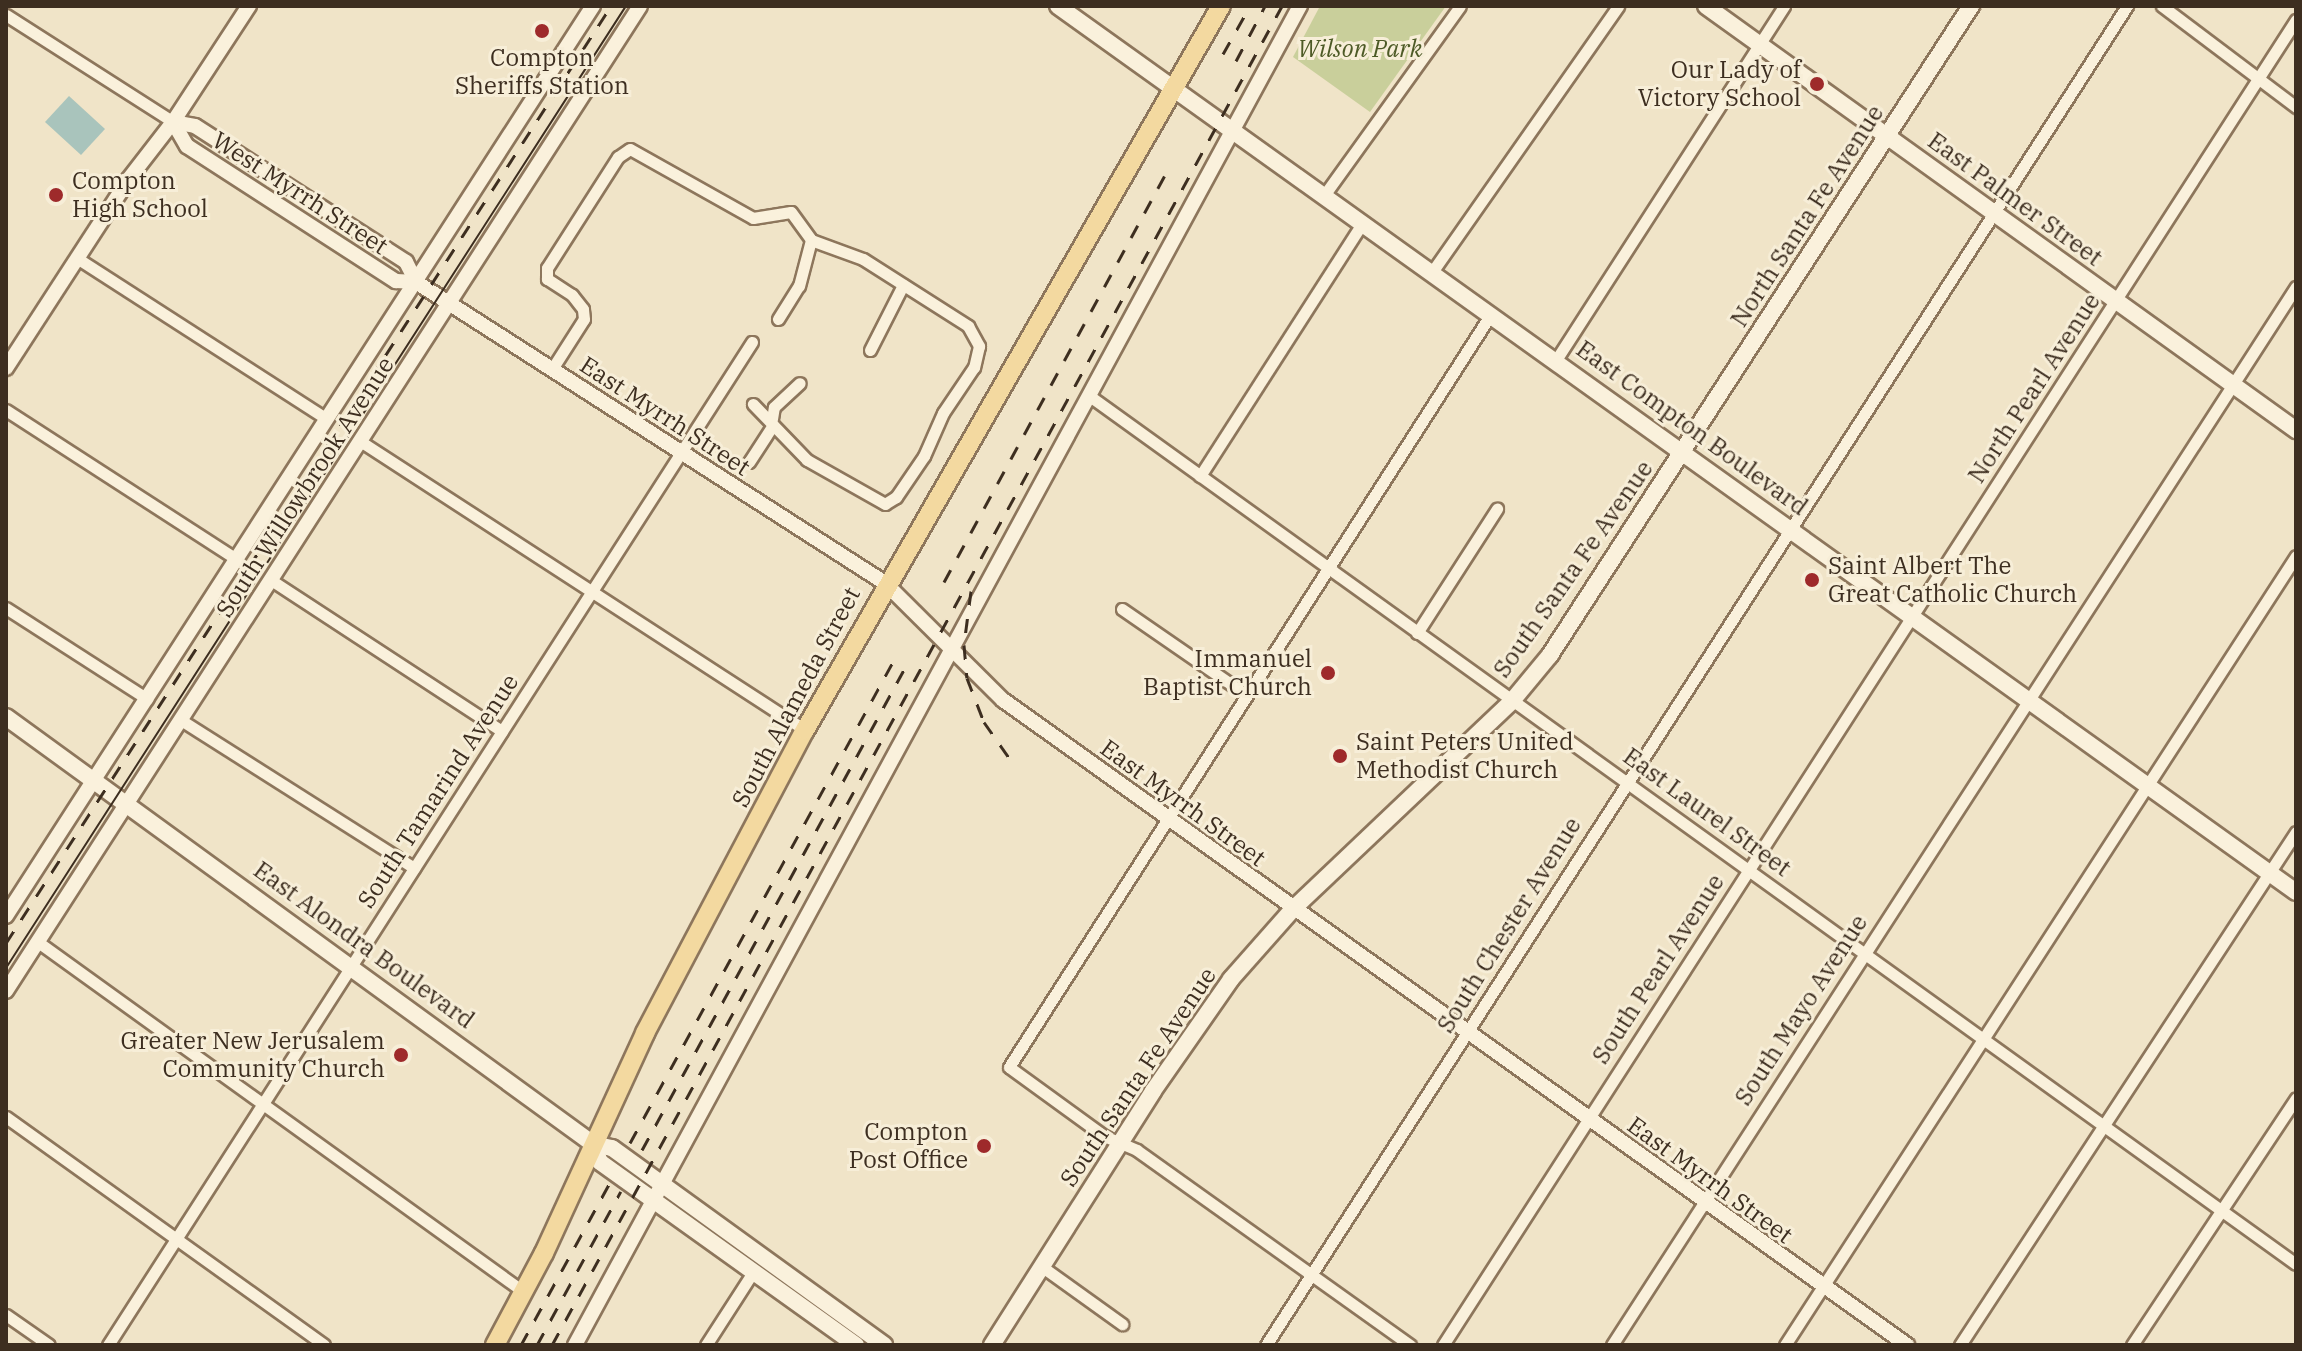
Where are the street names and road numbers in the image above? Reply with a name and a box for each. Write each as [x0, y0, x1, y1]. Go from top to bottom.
street label: North Santa Fe Avenue [1725, 100, 1889, 332]
street label: West Myrrh Street [207, 125, 393, 261]
street label: East Palmer Street [1922, 126, 2108, 272]
street label: North Pearl Avenue [1962, 288, 2106, 488]
street label: East Compton Boulevard [1571, 334, 1813, 522]
street label: East Myrrh Street [575, 350, 755, 482]
street label: South Willowbrook Avenue [210, 351, 400, 623]
street label: South Santa Fe Avenue [1487, 455, 1659, 683]
street label: South Alameda Street [726, 582, 866, 812]
street label: South Tamarind Avenue [351, 669, 525, 913]
street label: East Myrrh Street [1095, 733, 1271, 873]
street label: East Laurel Street [1618, 742, 1796, 882]
street label: South Chester Avenue [1431, 812, 1587, 1038]
street label: East Alondra Boulevard [248, 855, 480, 1035]
street label: South Pearl Avenue [1586, 869, 1730, 1069]
street label: South Mayo Avenue [1729, 909, 1873, 1111]
street label: South Santa Fe Avenue [1054, 962, 1222, 1192]
street label: East Myrrh Street [1622, 1110, 1798, 1250]

